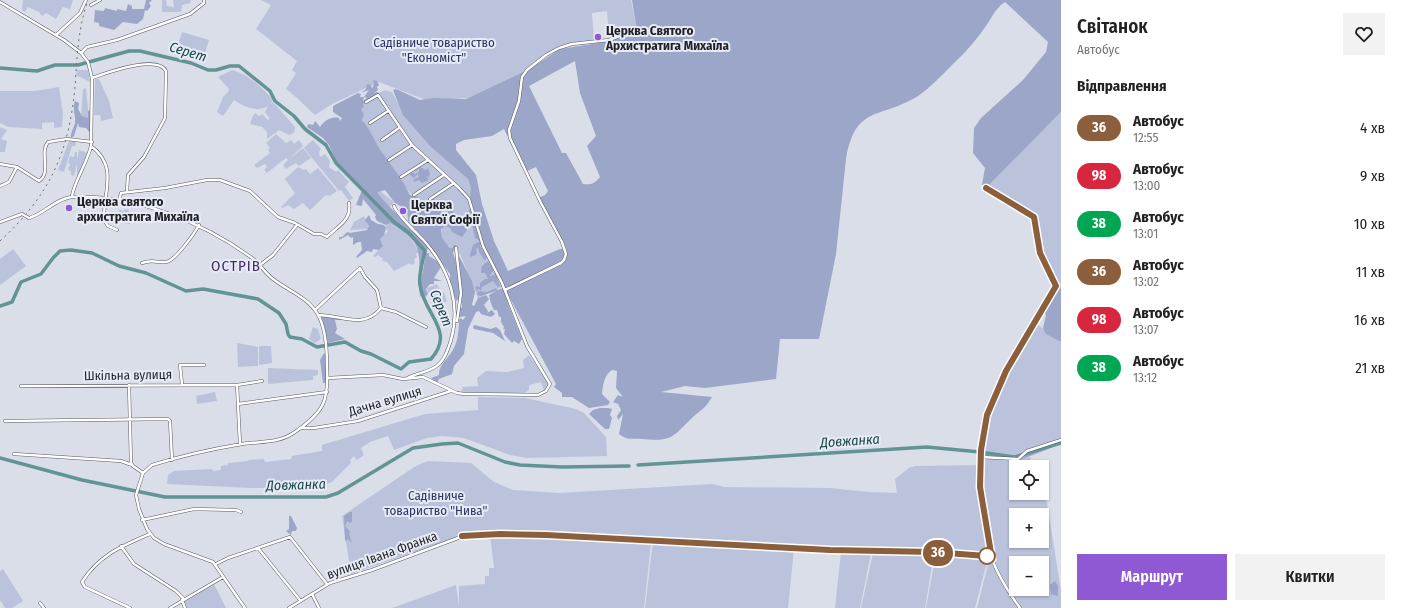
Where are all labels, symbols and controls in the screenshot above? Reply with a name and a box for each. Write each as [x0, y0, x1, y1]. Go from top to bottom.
button: heart [1343, 13, 1385, 55]
text: Світанок [1077, 15, 1148, 38]
place label: Церква Святого Архистратига Михаїла [605, 23, 730, 53]
marker: Церква Святого Архистратига Михаїла [593, 32, 603, 42]
park label: Садівниче товариство "Економіст" [373, 35, 495, 65]
water label: Серет [167, 38, 209, 66]
text: Автобус [1077, 42, 1120, 57]
text: Відправлення [1077, 77, 1167, 95]
text: Автобус [1133, 112, 1184, 130]
text: 36 [1092, 119, 1106, 136]
text: 4 хв [1360, 119, 1385, 137]
text: 12:55 [1133, 130, 1158, 145]
text: Автобус [1133, 160, 1184, 178]
text: 98 [1092, 167, 1106, 184]
text: 9 хв [1360, 167, 1385, 185]
text: 13:00 [1133, 178, 1160, 193]
place label: Церква святого архистратига Михаїла [77, 194, 200, 224]
place label: Церква Святої Софії [411, 197, 481, 227]
marker: Церква святого архистратига Михаїла [64, 203, 74, 213]
marker: Церква Святої Софії [398, 206, 408, 216]
text: Автобус [1133, 208, 1184, 226]
text: 38 [1092, 215, 1106, 232]
text: 10 хв [1354, 215, 1385, 233]
text: 13:01 [1133, 226, 1158, 241]
text: Автобус [1133, 256, 1184, 274]
district label: ОСТРІВ [211, 257, 261, 275]
text: 36 [1092, 263, 1106, 280]
text: 11 хв [1356, 263, 1385, 281]
text: 13:02 [1133, 274, 1159, 289]
water label: Серет [426, 287, 456, 329]
text: Автобус [1133, 304, 1184, 322]
text: 98 [1092, 311, 1106, 328]
text: 16 хв [1354, 311, 1385, 329]
text: 13:07 [1133, 322, 1159, 337]
text: Автобус [1133, 352, 1184, 370]
text: 38 [1092, 359, 1106, 376]
text: 21 хв [1355, 359, 1385, 377]
street label: Шкільна вулиця [84, 367, 172, 383]
text: 13:12 [1133, 370, 1157, 385]
street label: Дачна вулиця [346, 383, 423, 419]
water label: Довжанка [819, 430, 880, 452]
map controls [1009, 460, 1049, 596]
button: locate [1009, 460, 1049, 500]
water label: Довжанка [265, 475, 326, 495]
park label: Садівниче товариство "Нива" [384, 488, 488, 518]
button: + [1009, 508, 1049, 548]
street label: вулиця Івана Франка [325, 528, 439, 582]
line badge: 36 [920, 540, 956, 566]
text: 36 [931, 544, 945, 561]
unlabelled marker [978, 547, 996, 565]
button: Маршрут [1077, 554, 1227, 600]
button: Квитки [1235, 554, 1385, 600]
button: − [1009, 556, 1049, 596]

